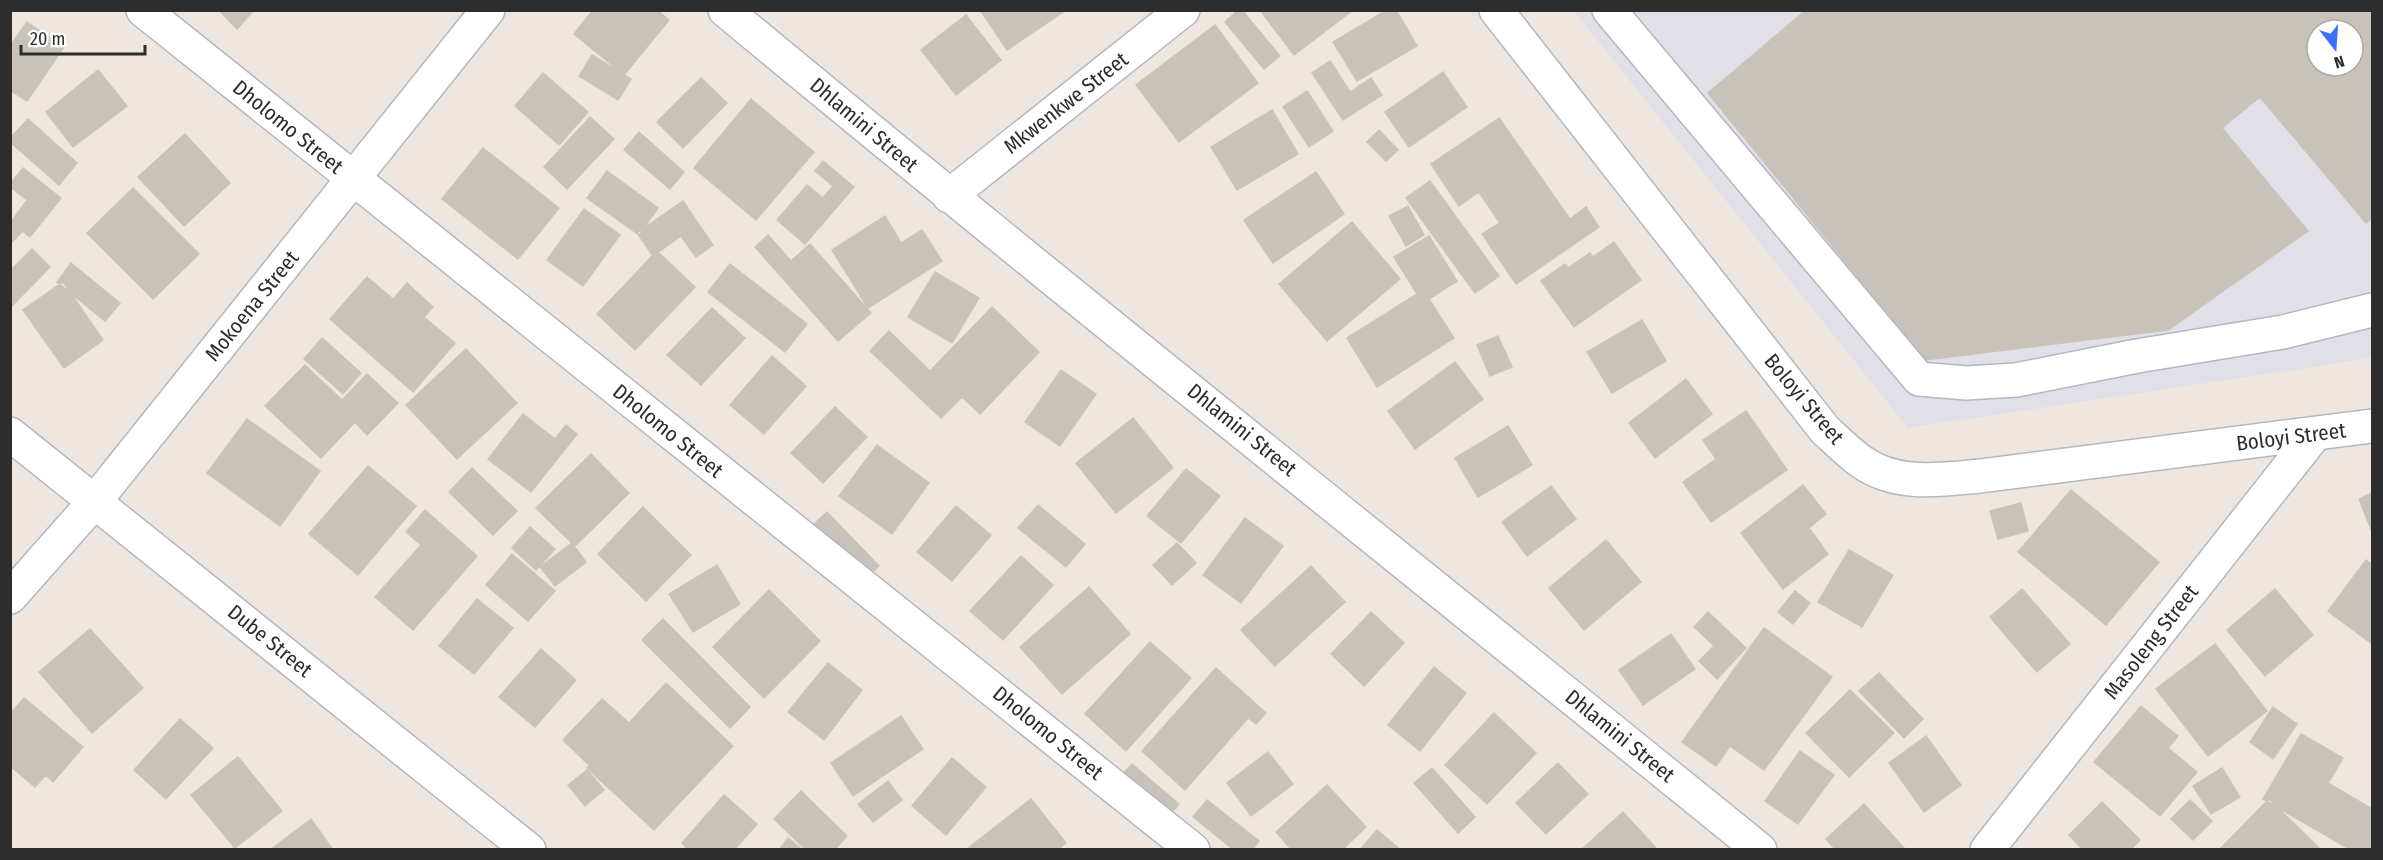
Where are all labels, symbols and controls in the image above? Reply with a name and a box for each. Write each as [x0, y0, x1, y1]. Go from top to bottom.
scale bar [21, 18, 146, 56]
north arrow [2305, 18, 2365, 78]
text: 20 m [30, 28, 65, 50]
street label: Mkwenkwe Street [999, 46, 1133, 160]
text: N [2332, 51, 2347, 72]
street label: Dhlamini Street [805, 72, 924, 178]
street label: Dholomo Street [228, 75, 349, 180]
street label: Mokoena Street [199, 245, 305, 367]
street label: Boloyi Street [1759, 348, 1849, 450]
street label: Dhlamini Street [1182, 378, 1302, 482]
street label: Dholomo Street [608, 379, 729, 484]
street label: Boloyi Street [2235, 417, 2347, 457]
street label: Masoleng Street [2098, 579, 2204, 705]
street label: Dube Street [222, 599, 318, 683]
street label: Dholomo Street [988, 681, 1109, 786]
street label: Dhlamini Street [1560, 684, 1680, 788]

